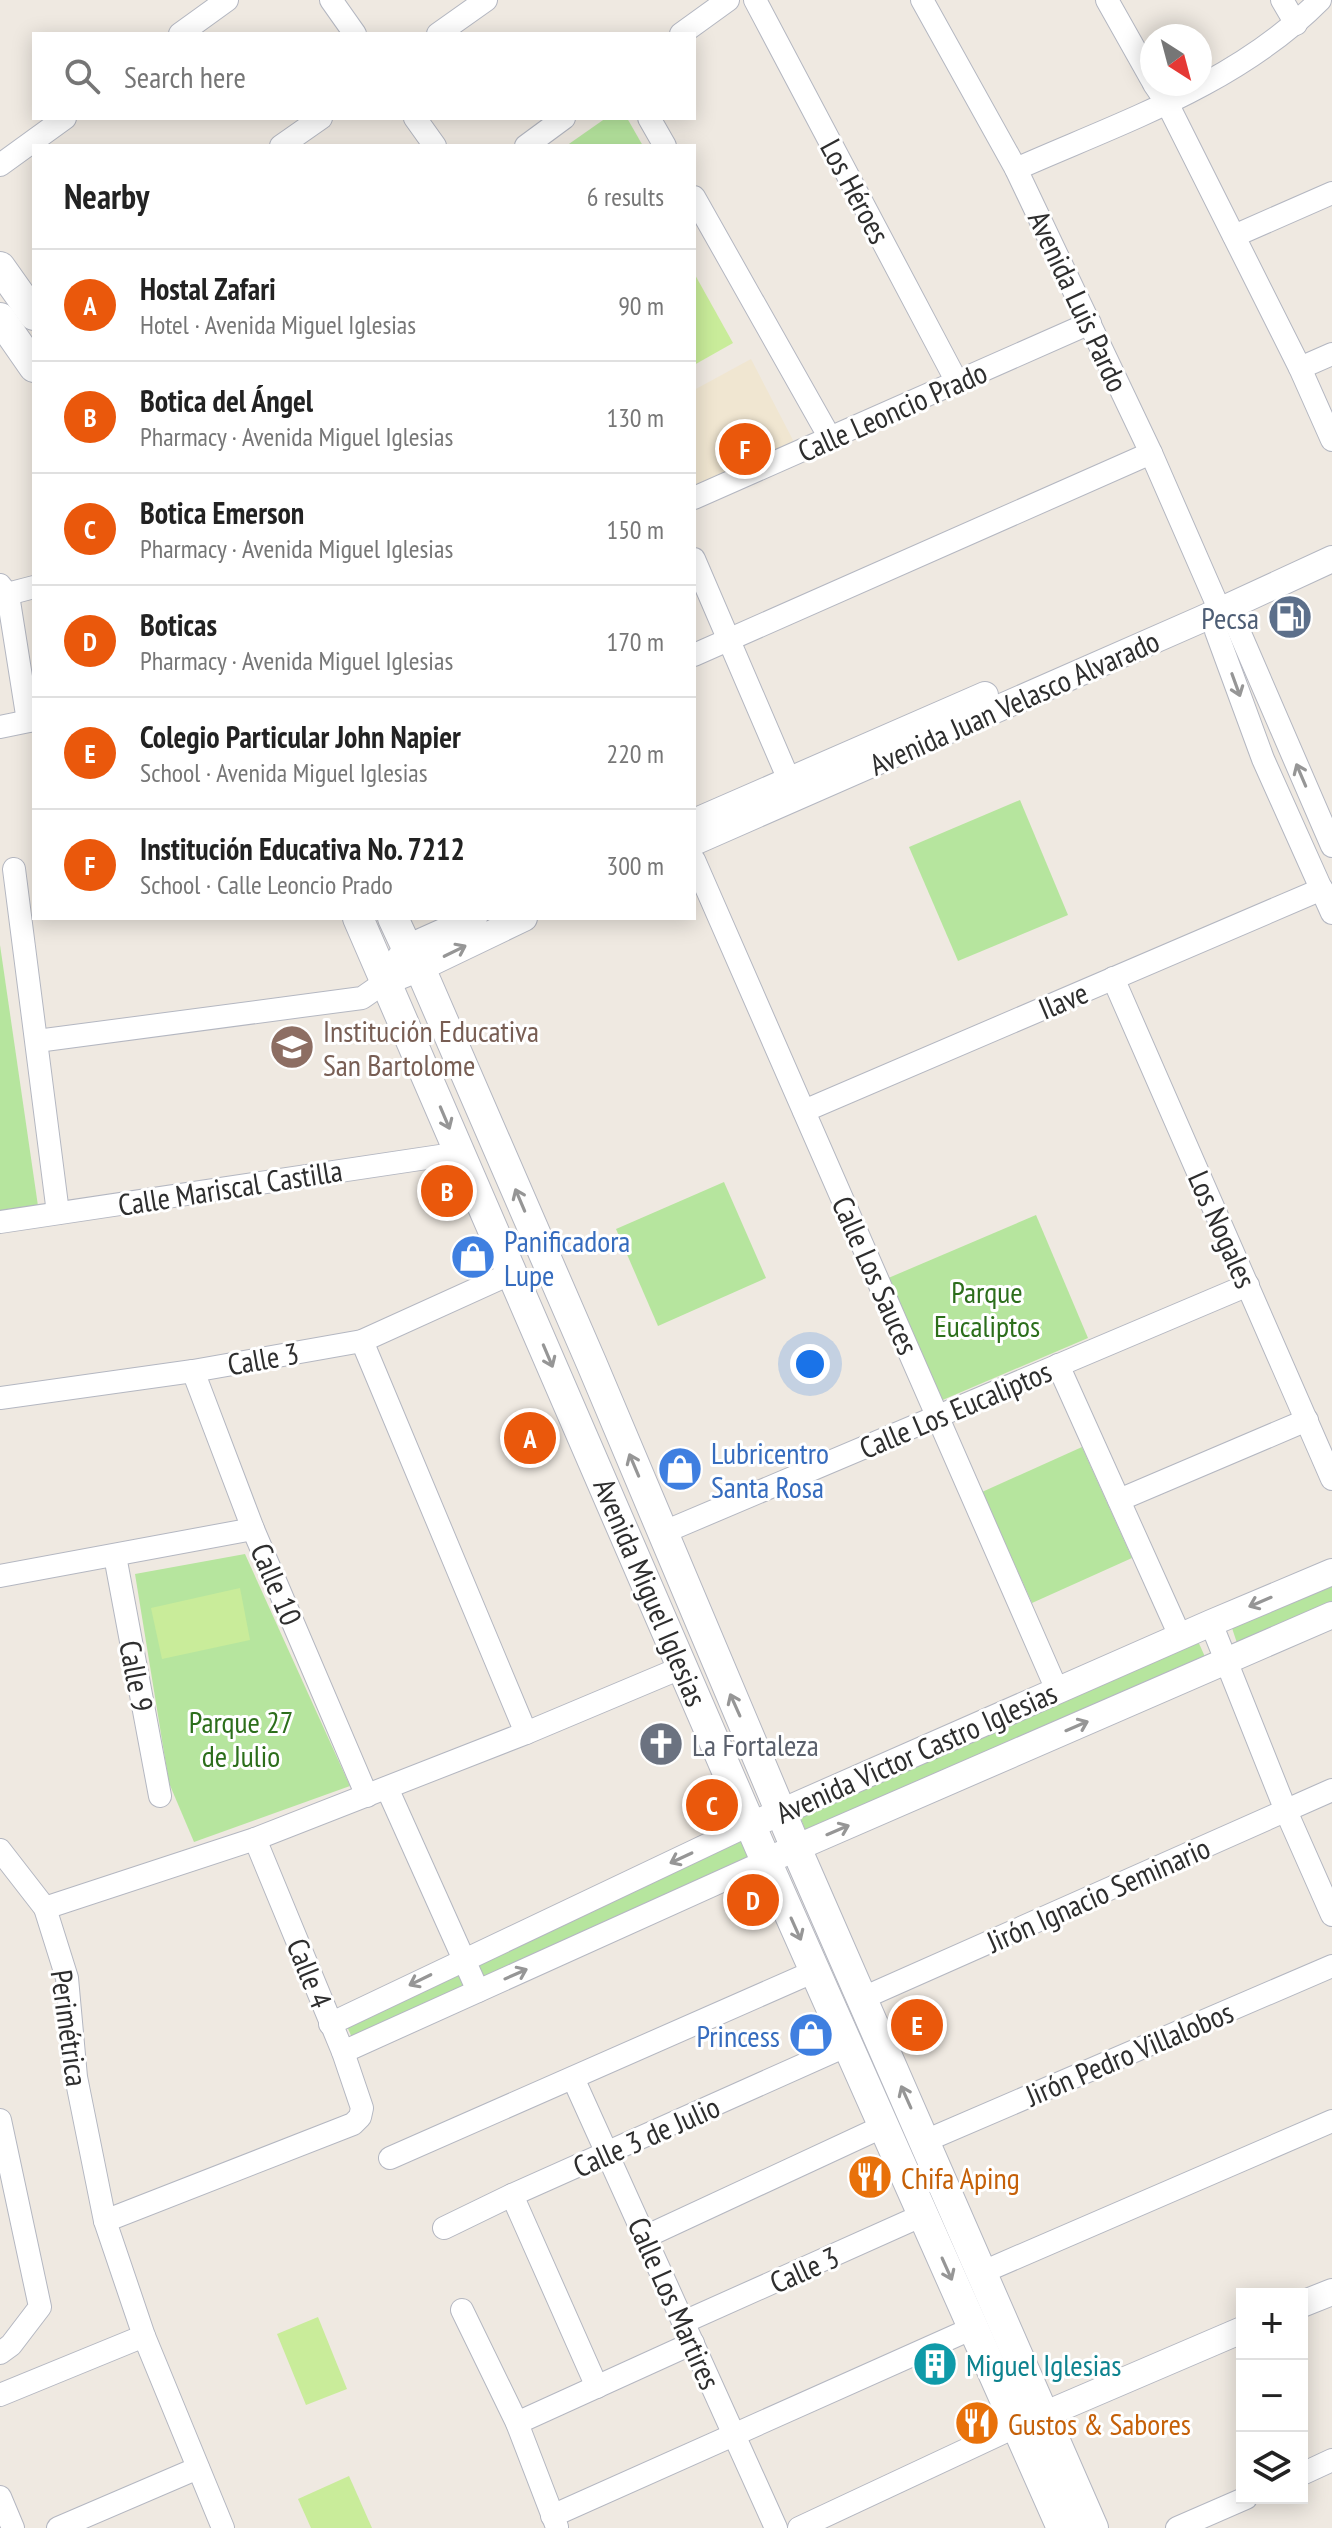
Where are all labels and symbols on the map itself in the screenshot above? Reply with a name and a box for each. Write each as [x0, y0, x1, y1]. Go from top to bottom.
north arrow [1140, 24, 1212, 96]
street label: Los Héroes [812, 132, 900, 250]
street label: Avenida Luis Pardo [1020, 204, 1138, 398]
street label: Calle Leoncio Prado [791, 352, 993, 470]
pin: F [719, 419, 771, 479]
fuel station icon: Pecsa [1266, 593, 1314, 641]
place label: Pecsa [1201, 598, 1259, 637]
street label: Avenida Juan Velasco Alvarado [863, 621, 1165, 783]
one-way arrow [1230, 672, 1244, 697]
one-way arrow [1293, 763, 1308, 788]
one-way arrow [443, 943, 467, 958]
street label: Ilave [1032, 972, 1094, 1028]
place label: Institución Educativa San Bartolome [323, 1011, 539, 1084]
school or university icon: Institución Educativa San Bartolome [268, 1023, 316, 1071]
one-way arrow [438, 1105, 453, 1130]
street label: Calle Mariscal Castilla [115, 1150, 345, 1224]
pin: B [421, 1161, 473, 1221]
street label: Los Nogales [1180, 1164, 1266, 1294]
one-way arrow [512, 1188, 527, 1213]
street label: Calle Los Sauces [824, 1190, 928, 1360]
place label: Panificadora Lupe [504, 1221, 630, 1294]
shop icon: Panificadora Lupe [449, 1233, 497, 1281]
park label: Parque Eucaliptos [934, 1272, 1040, 1345]
street label: Calle 3 [224, 1333, 302, 1383]
one-way arrow [542, 1343, 557, 1368]
your location [790, 1344, 830, 1384]
street label: Calle Los Eucaliptos [853, 1351, 1057, 1467]
pin: A [504, 1408, 556, 1468]
place label: Lubricentro Santa Rosa [711, 1433, 829, 1506]
shop icon: Lubricentro Santa Rosa [656, 1445, 704, 1493]
one-way arrow [626, 1453, 640, 1478]
street label: Avenida Miguel Iglesias [585, 1472, 717, 1712]
street label: Calle 10 [242, 1537, 312, 1631]
one-way arrow [1248, 1596, 1273, 1611]
street label: Calle 9 [111, 1637, 163, 1715]
street label: Avenida Victor Castro Iglesias [769, 1672, 1063, 1832]
one-way arrow [726, 1693, 741, 1717]
park label: Parque 27 de Julio [189, 1702, 293, 1775]
one-way arrow [1064, 1718, 1088, 1733]
church icon: La Fortaleza [637, 1720, 685, 1768]
place label: La Fortaleza [692, 1725, 819, 1764]
pin: C [686, 1775, 738, 1835]
one-way arrow [826, 1822, 850, 1837]
street label: Jirón Ignacio Seminario [979, 1827, 1216, 1961]
one-way arrow [669, 1851, 693, 1866]
pin: D [727, 1870, 779, 1930]
one-way arrow [790, 1916, 805, 1941]
street label: Calle 4 [279, 1933, 341, 2013]
one-way arrow [504, 1966, 528, 1981]
street label: Perimétrica [43, 1967, 97, 2089]
one-way arrow [409, 1973, 433, 1989]
street label: Jirón Pedro Villalobos [1018, 1992, 1239, 2115]
pin: E [891, 1995, 943, 2055]
shop icon: Princess [787, 2011, 835, 2059]
place label: Princess [697, 2016, 780, 2055]
one-way arrow [898, 2085, 913, 2109]
street label: Calle 3 de Julio [567, 2086, 725, 2186]
restaurant icon: Chifa Aping [846, 2153, 894, 2201]
place label: Chifa Aping [901, 2158, 1020, 2197]
street label: Calle Los Martires [620, 2211, 730, 2395]
street label: Calle 3 [763, 2237, 845, 2301]
one-way arrow [941, 2256, 956, 2281]
building icon: Miguel Iglesias [911, 2340, 959, 2388]
place label: Miguel Iglesias [966, 2345, 1121, 2384]
restaurant icon: Gustos & Sabores [953, 2399, 1001, 2447]
place label: Gustos & Sabores [1008, 2404, 1191, 2443]

